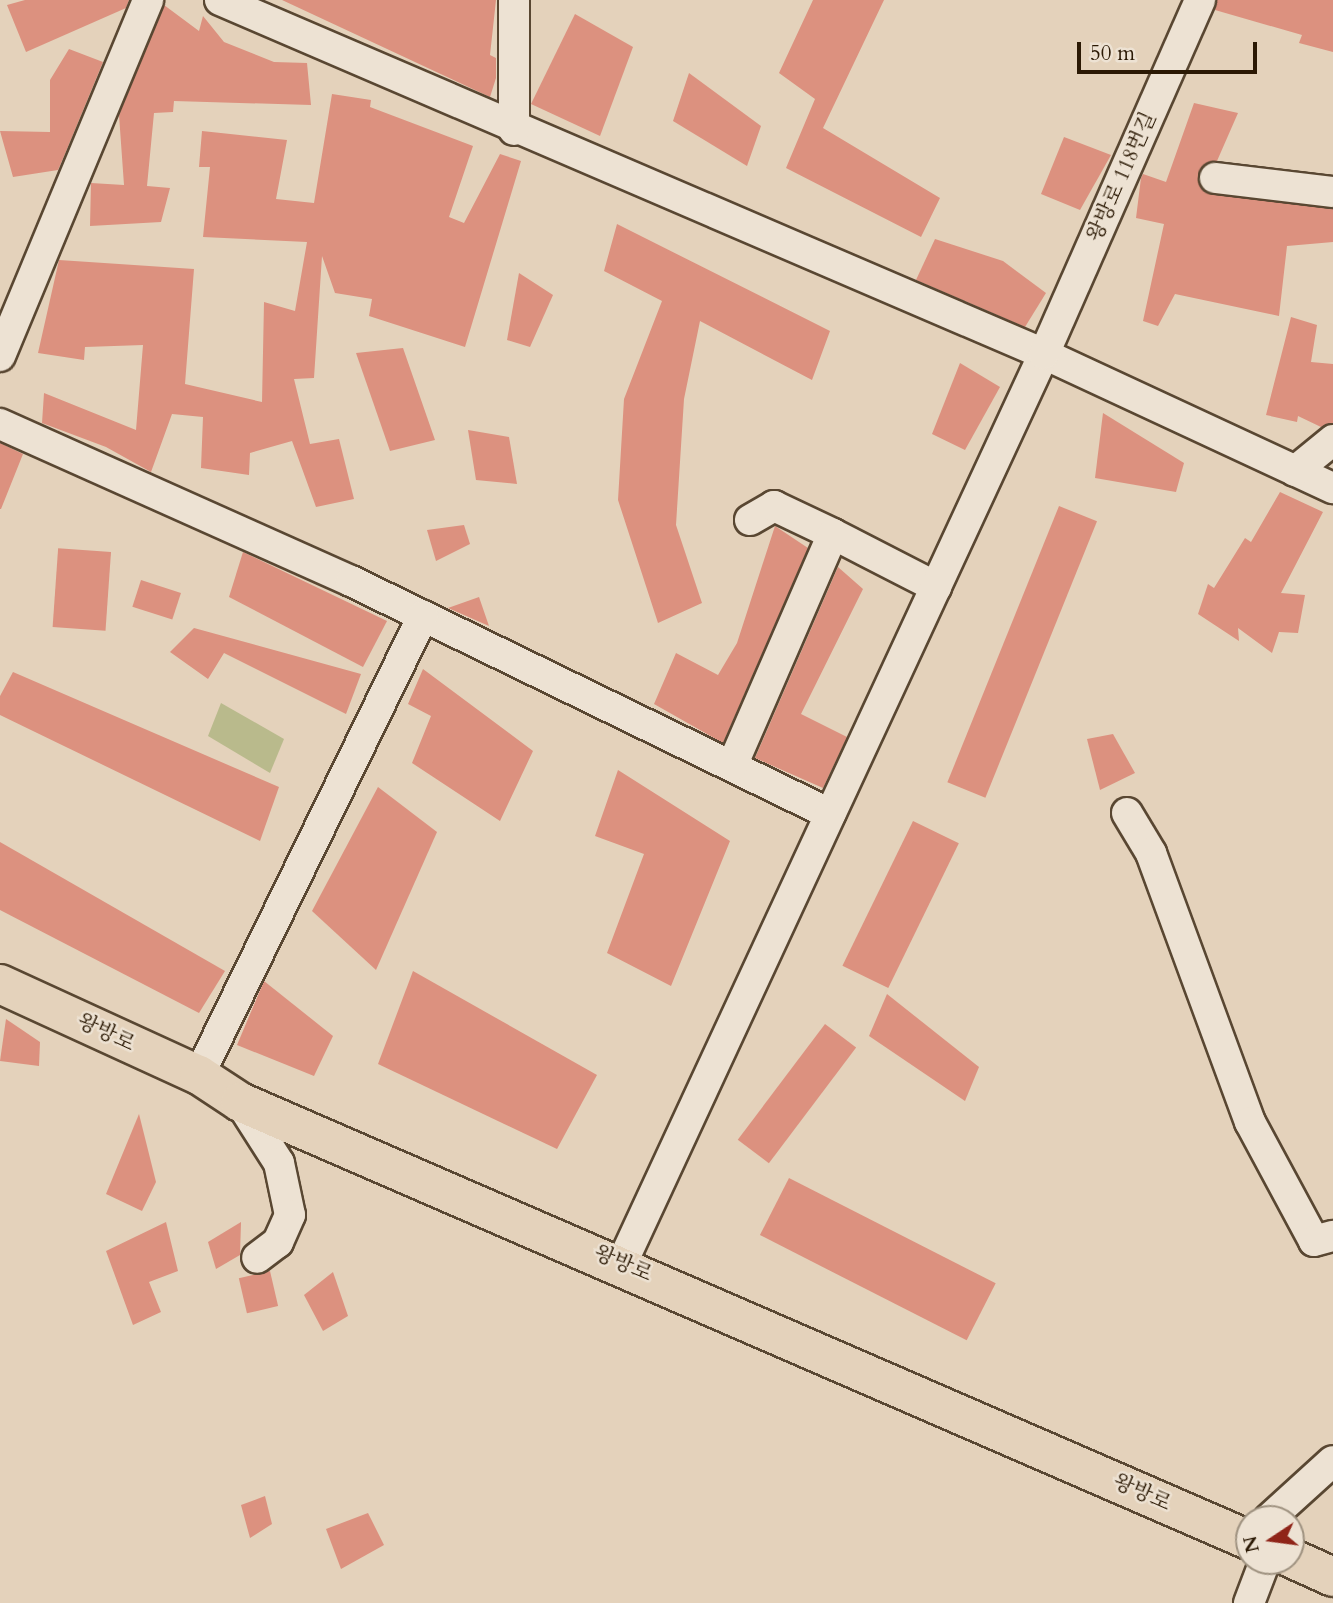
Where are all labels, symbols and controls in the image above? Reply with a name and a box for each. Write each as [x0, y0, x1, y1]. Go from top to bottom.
scale bar [1081, 28, 1261, 72]
text: 50 m [1090, 39, 1135, 68]
street label: 왕방로 118번길 [1082, 108, 1162, 246]
street label: 왕방로 [73, 1009, 139, 1057]
street label: 왕방로 [590, 1241, 656, 1287]
street label: 왕방로 [1109, 1469, 1175, 1517]
north arrow [1235, 1505, 1305, 1575]
text: N [1237, 1533, 1266, 1555]

